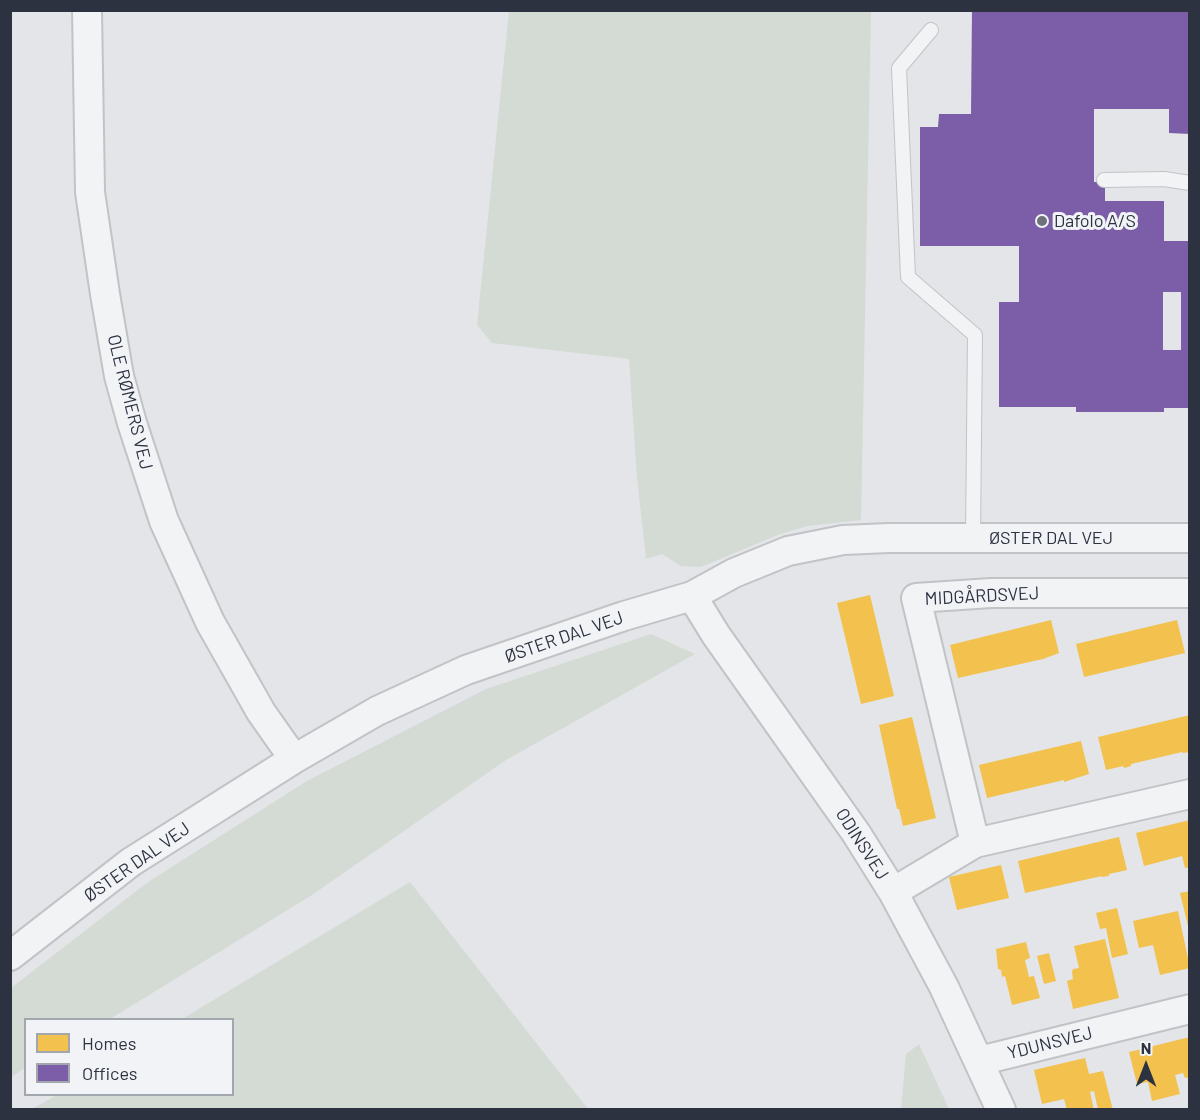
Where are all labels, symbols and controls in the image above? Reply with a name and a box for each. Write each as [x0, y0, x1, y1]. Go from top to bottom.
place label: Dafolo A/S [1054, 210, 1136, 232]
marker: Dafolo A/S [1035, 214, 1049, 228]
street label: OLE RØMERS VEJ [103, 332, 157, 472]
street label: ØSTER DAL VEJ [989, 527, 1113, 549]
street label: MIDGÅRDSVEJ [924, 582, 1040, 610]
street label: ØSTER DAL VEJ [502, 607, 626, 667]
street label: ODINSVEJ [831, 804, 893, 884]
street label: ØSTER DAL VEJ [80, 818, 194, 906]
legend [24, 1018, 234, 1096]
street label: YDUNSVEJ [1005, 1022, 1095, 1064]
text: Homes [82, 1032, 136, 1054]
north arrow [1116, 1036, 1176, 1096]
text: N [1141, 1038, 1151, 1057]
text: Offices [82, 1062, 138, 1084]

